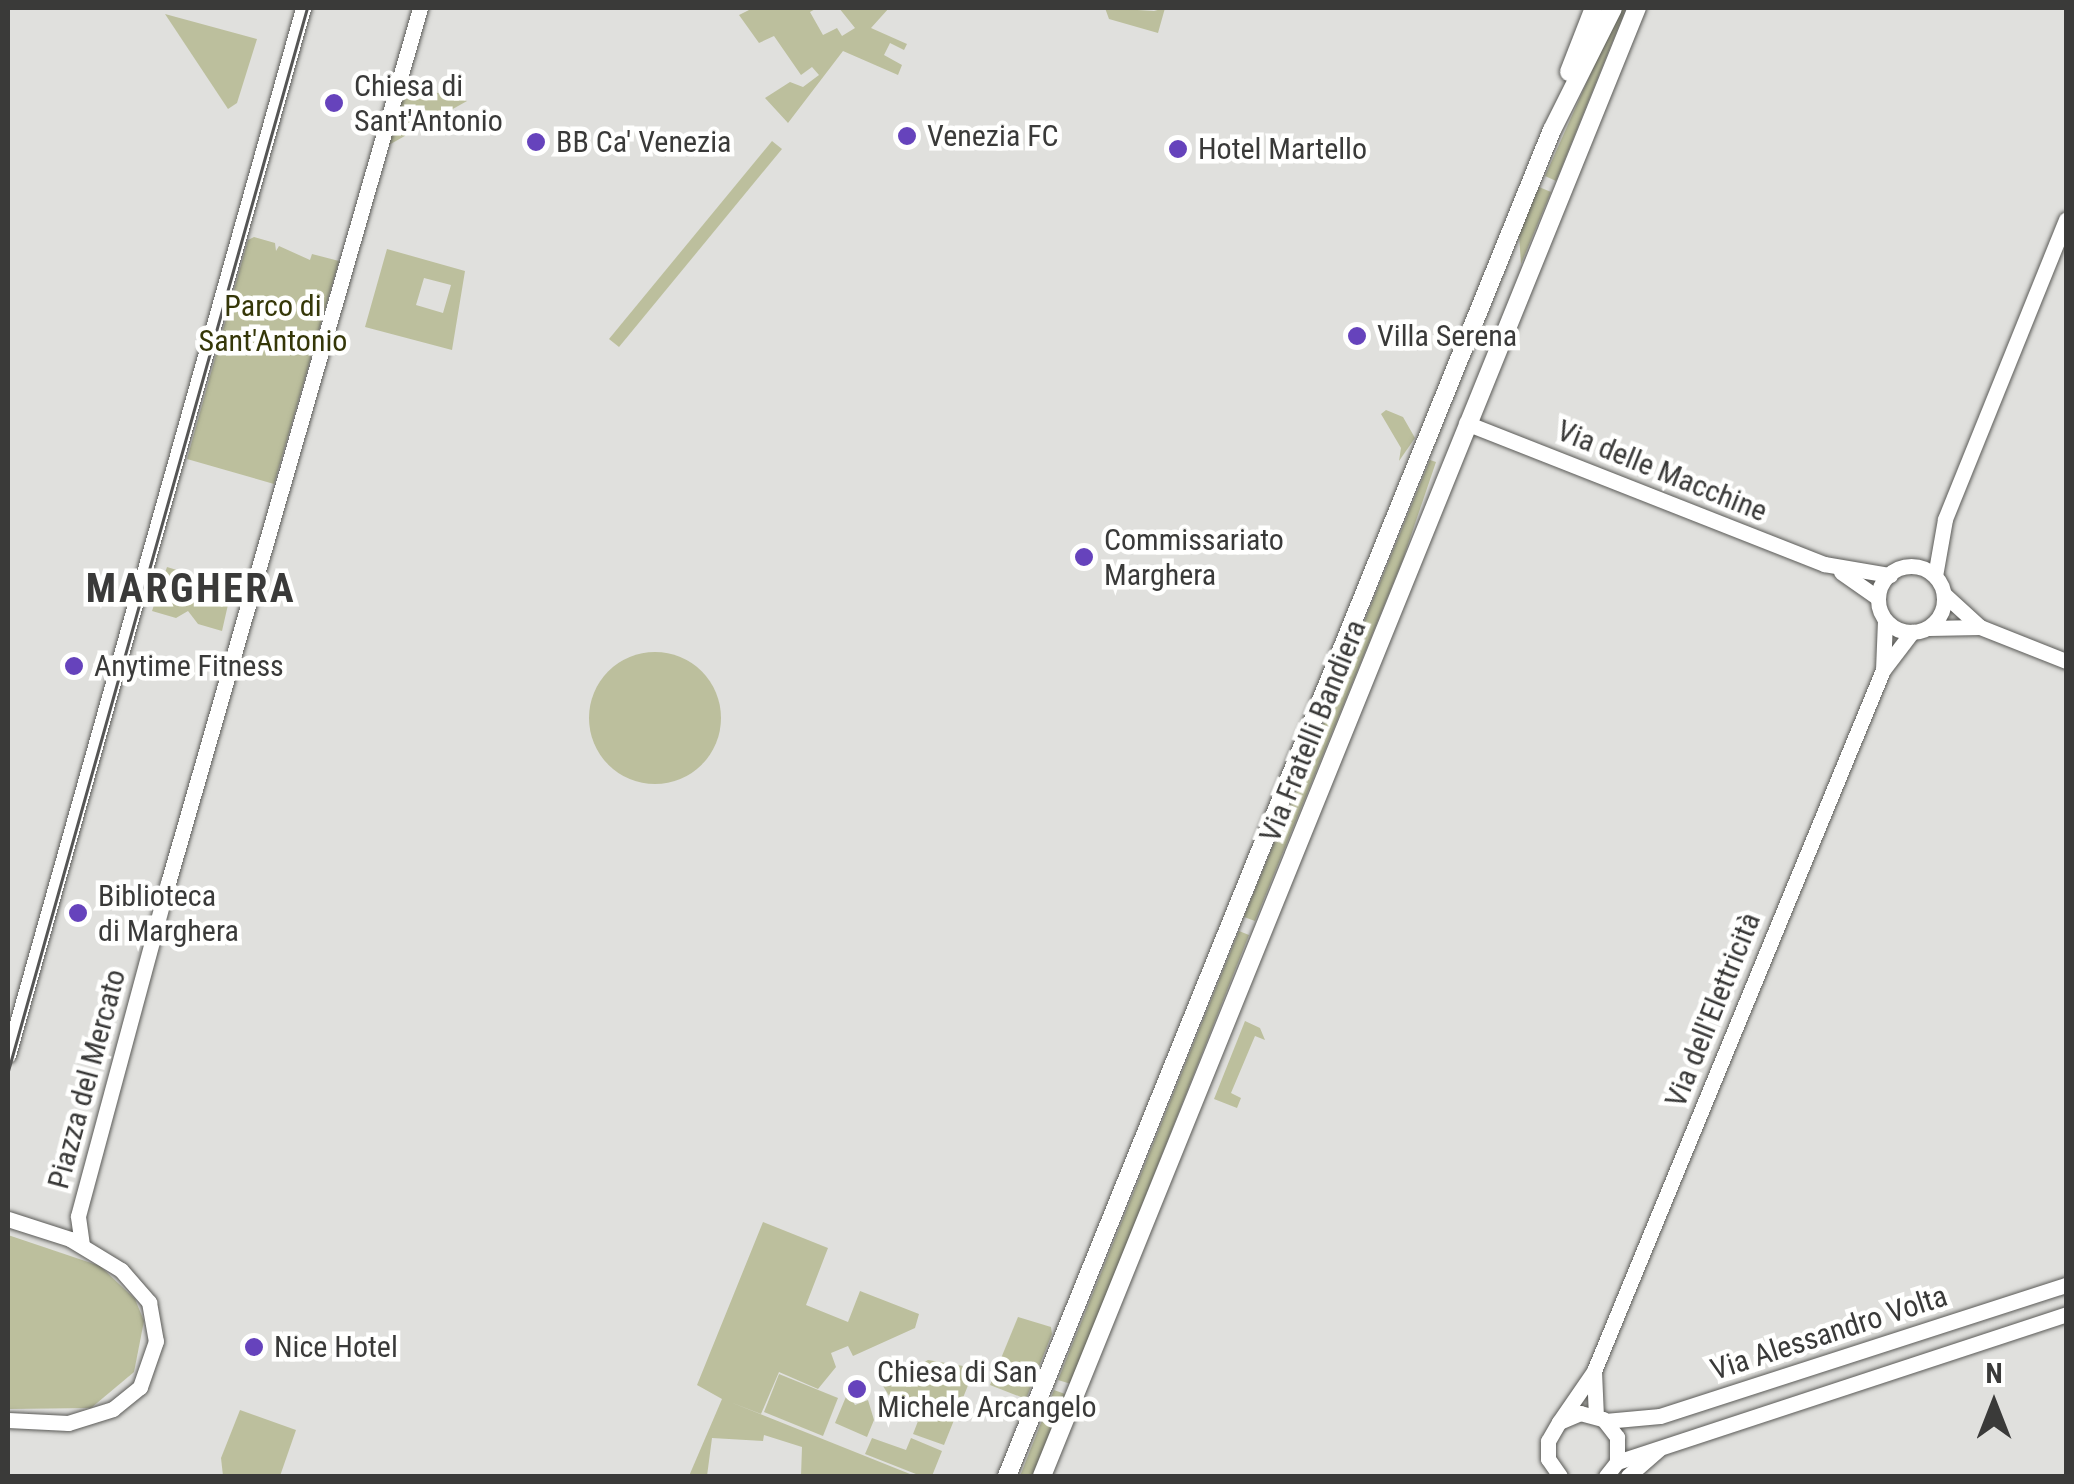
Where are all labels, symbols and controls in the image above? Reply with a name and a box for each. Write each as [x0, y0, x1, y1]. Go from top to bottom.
place label: Chiesa di Sant'Antonio [354, 68, 503, 138]
marker: Chiesa di Sant'Antonio [323, 92, 345, 114]
place label: Venezia FC [927, 118, 1059, 154]
place label: BB Ca' Venezia [556, 124, 731, 160]
marker: Venezia FC [896, 125, 918, 147]
marker: BB Ca' Venezia [525, 131, 547, 153]
place label: Hotel Martello [1198, 131, 1367, 167]
marker: Hotel Martello [1167, 138, 1189, 160]
park label: Parco di Sant'Antonio [199, 288, 347, 358]
place label: Villa Serena [1377, 318, 1517, 354]
marker: Villa Serena [1346, 325, 1368, 347]
street label: Via delle Macchine [1552, 412, 1772, 530]
place label: Commissariato Marghera [1104, 522, 1284, 592]
marker: Commissariato Marghera [1073, 546, 1095, 568]
district label: MARGHERA [86, 565, 296, 613]
street label: Via Fratelli Bandiera [1252, 615, 1374, 847]
place label: Anytime Fitness [94, 648, 284, 684]
marker: Anytime Fitness [63, 655, 85, 677]
place label: Biblioteca di Marghera [98, 878, 239, 948]
marker: Biblioteca di Marghera [67, 902, 89, 924]
street label: Via dell'Elettricità [1658, 908, 1768, 1112]
street label: Piazza del Mercato [40, 965, 134, 1193]
street label: Via Alessandro Volta [1706, 1278, 1952, 1388]
place label: Nice Hotel [274, 1329, 398, 1365]
marker: Nice Hotel [243, 1336, 265, 1358]
place label: Chiesa di San Michele Arcangelo [877, 1354, 1097, 1424]
north arrow [1944, 1354, 2044, 1454]
text: N [1985, 1357, 2003, 1390]
marker: Chiesa di San Michele Arcangelo [846, 1378, 868, 1400]

